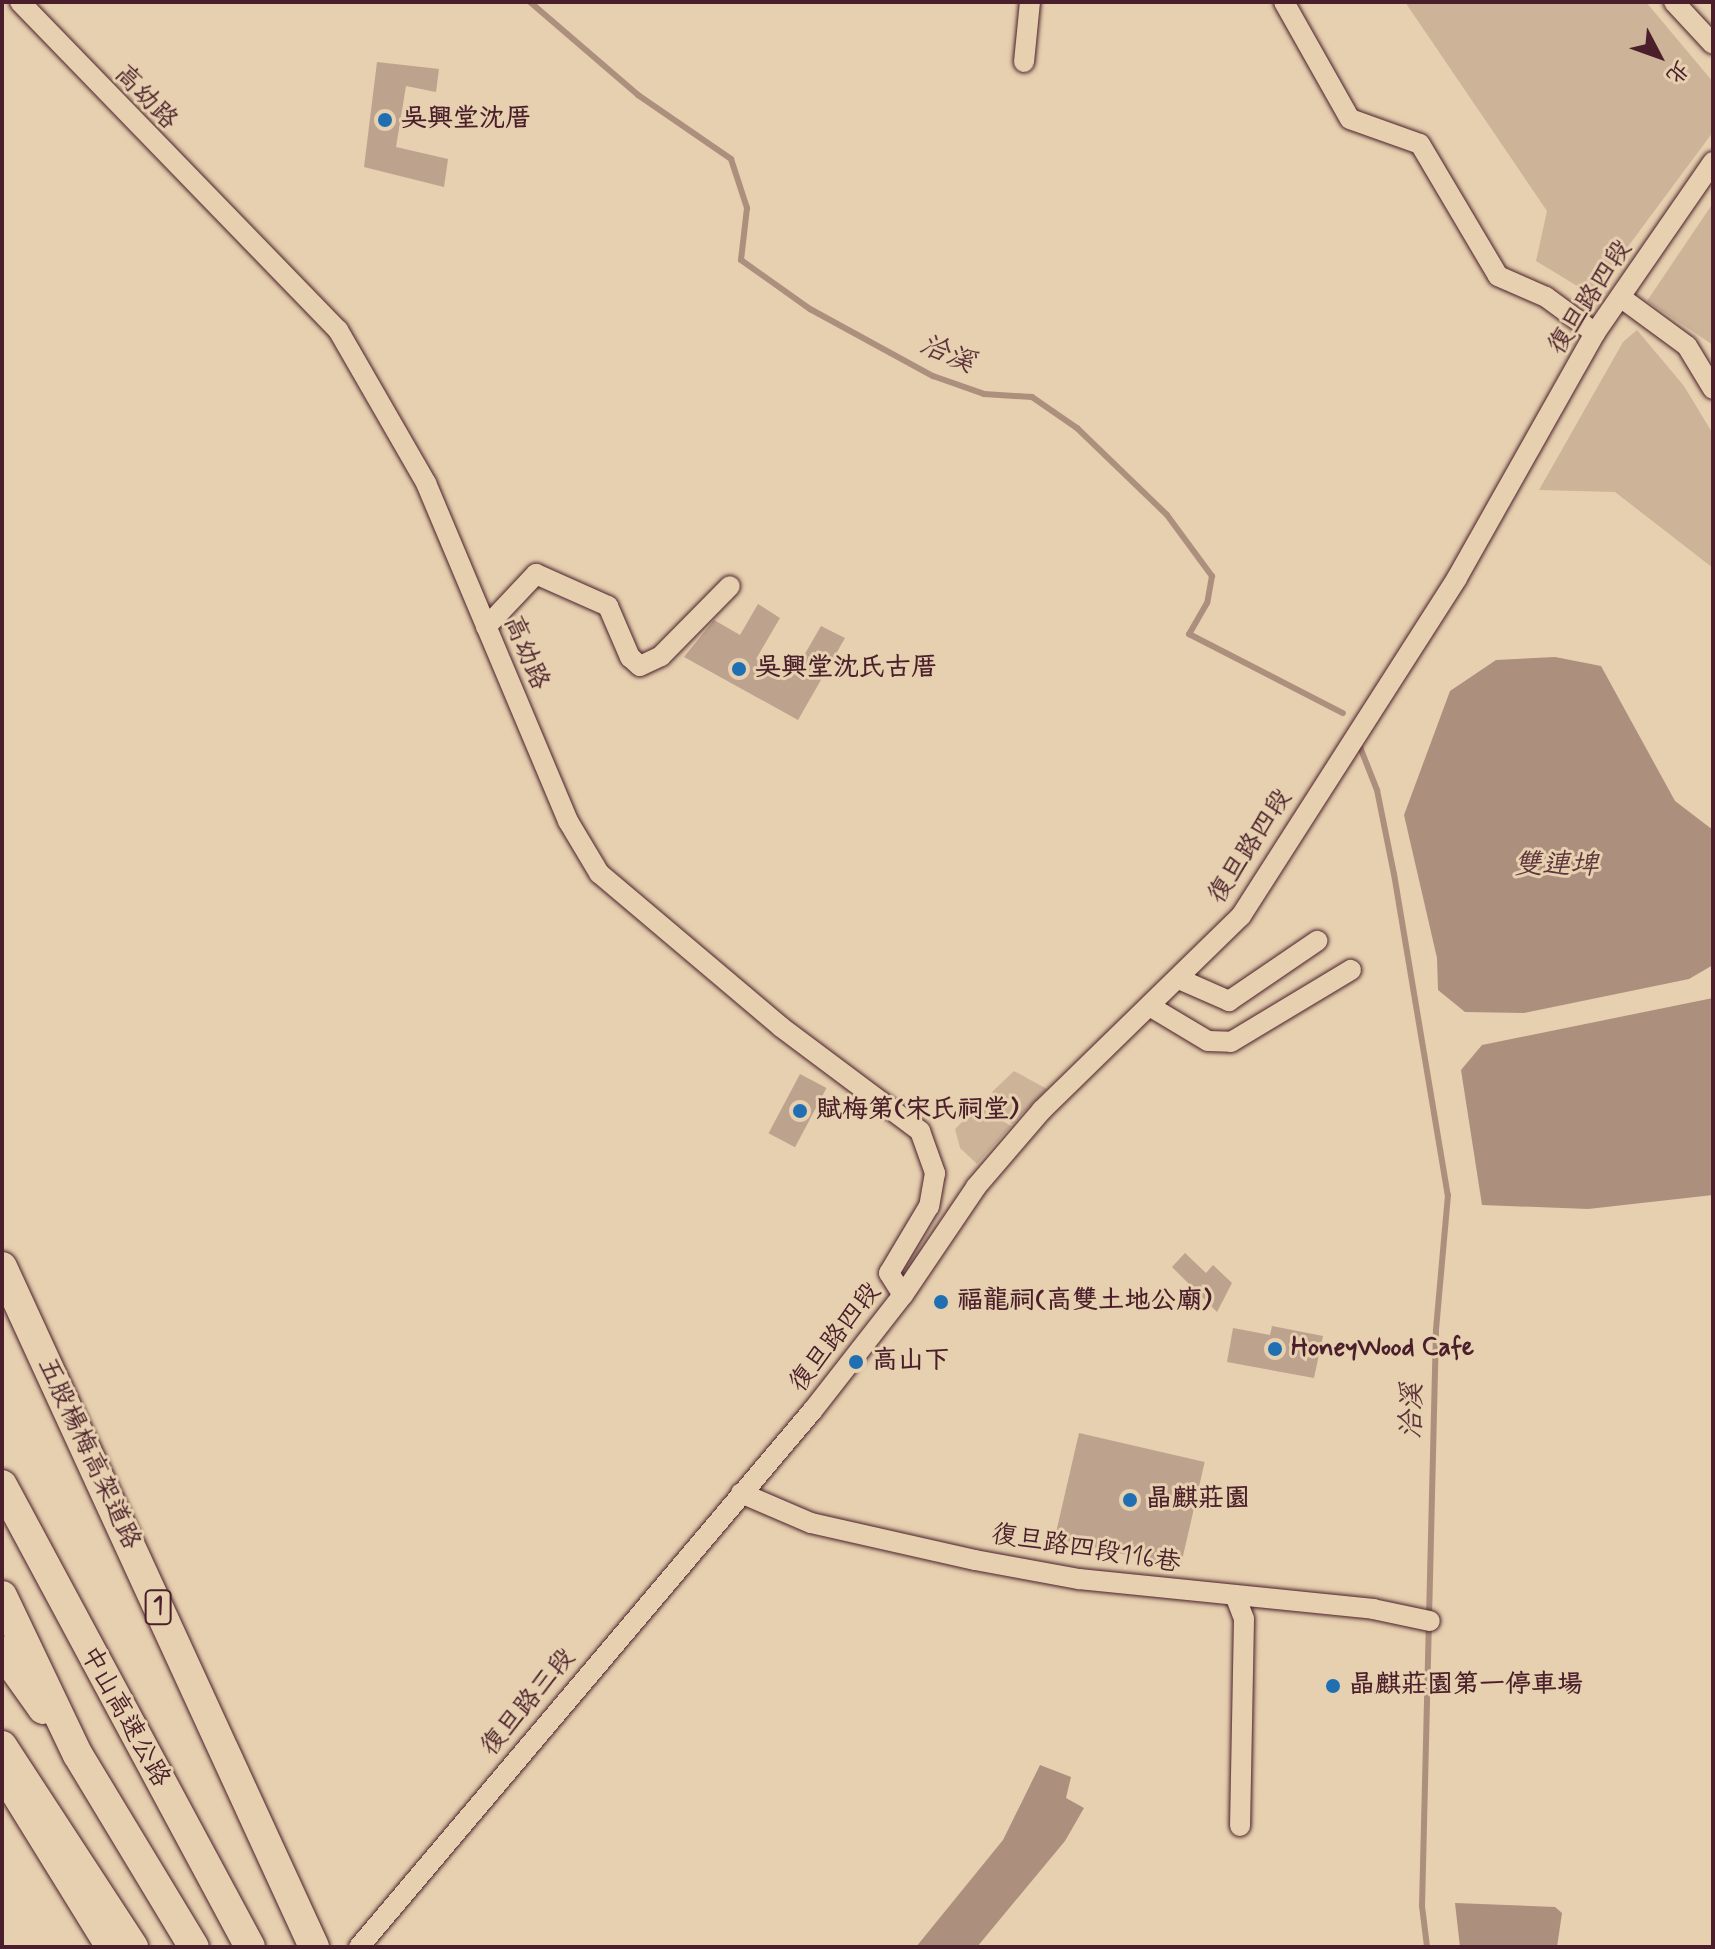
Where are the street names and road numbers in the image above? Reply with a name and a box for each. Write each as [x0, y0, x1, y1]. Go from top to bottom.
street label: 高幼路 [107, 59, 183, 137]
street label: 復旦路四段 [1543, 235, 1639, 361]
street label: 高幼路 [495, 611, 555, 695]
street label: 復旦路四段 [1203, 784, 1299, 910]
street label: 復旦路四段 [784, 1277, 888, 1399]
street label: 五股楊梅高架道路 [30, 1353, 146, 1555]
street label: 復旦路四段116巷 [989, 1520, 1183, 1580]
road number: 1 [144, 1587, 172, 1627]
street label: 中山高速公路 [73, 1641, 175, 1793]
street label: 復旦路三段 [475, 1643, 583, 1763]

